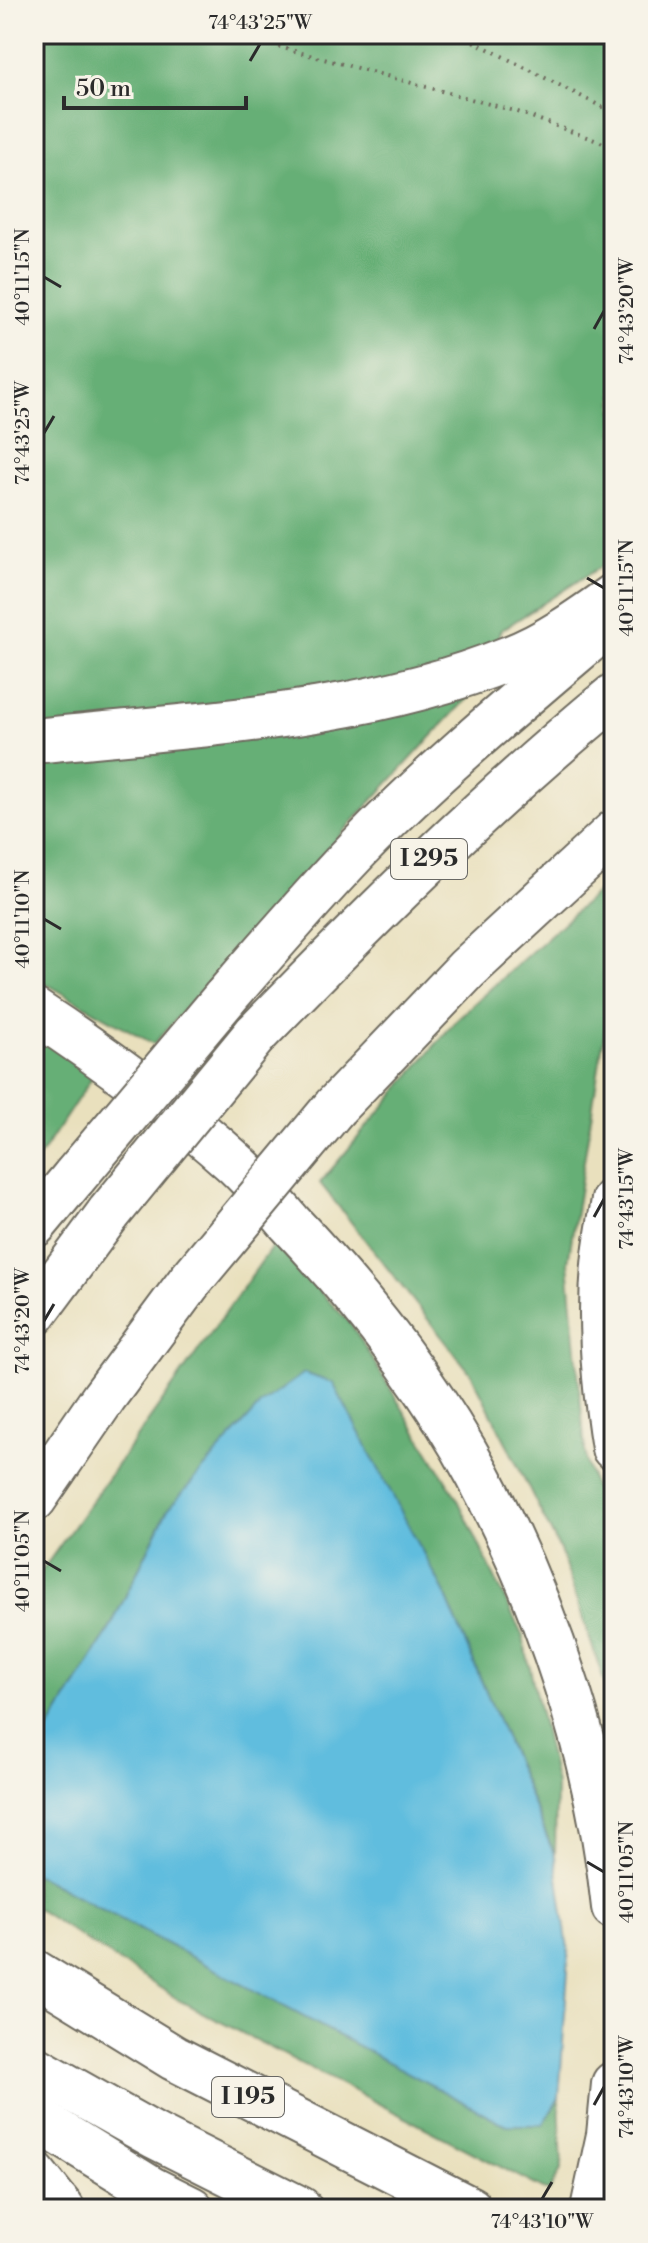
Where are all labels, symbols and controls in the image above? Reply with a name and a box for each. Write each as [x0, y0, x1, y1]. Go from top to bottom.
text: 74°43'25"W [208, 11, 313, 36]
scale bar [64, 60, 246, 110]
text: 50 m [76, 74, 131, 104]
text: 40°11'15"N [11, 228, 36, 326]
text: 74°43'20"W [615, 257, 640, 364]
text: 74°43'25"W [11, 380, 36, 485]
text: 40°11'15"N [615, 539, 640, 637]
road number: I 295 [391, 839, 467, 879]
text: 40°11'10"N [11, 869, 36, 968]
text: 74°43'15"W [615, 1148, 640, 1250]
text: 74°43'20"W [11, 1267, 36, 1374]
text: 40°11'05"N [11, 1510, 36, 1612]
text: 40°11'05"N [615, 1821, 640, 1923]
text: 74°43'10"W [615, 2035, 640, 2138]
road number: I 195 [212, 2077, 284, 2117]
text: 74°43'10"W [491, 2210, 594, 2235]

